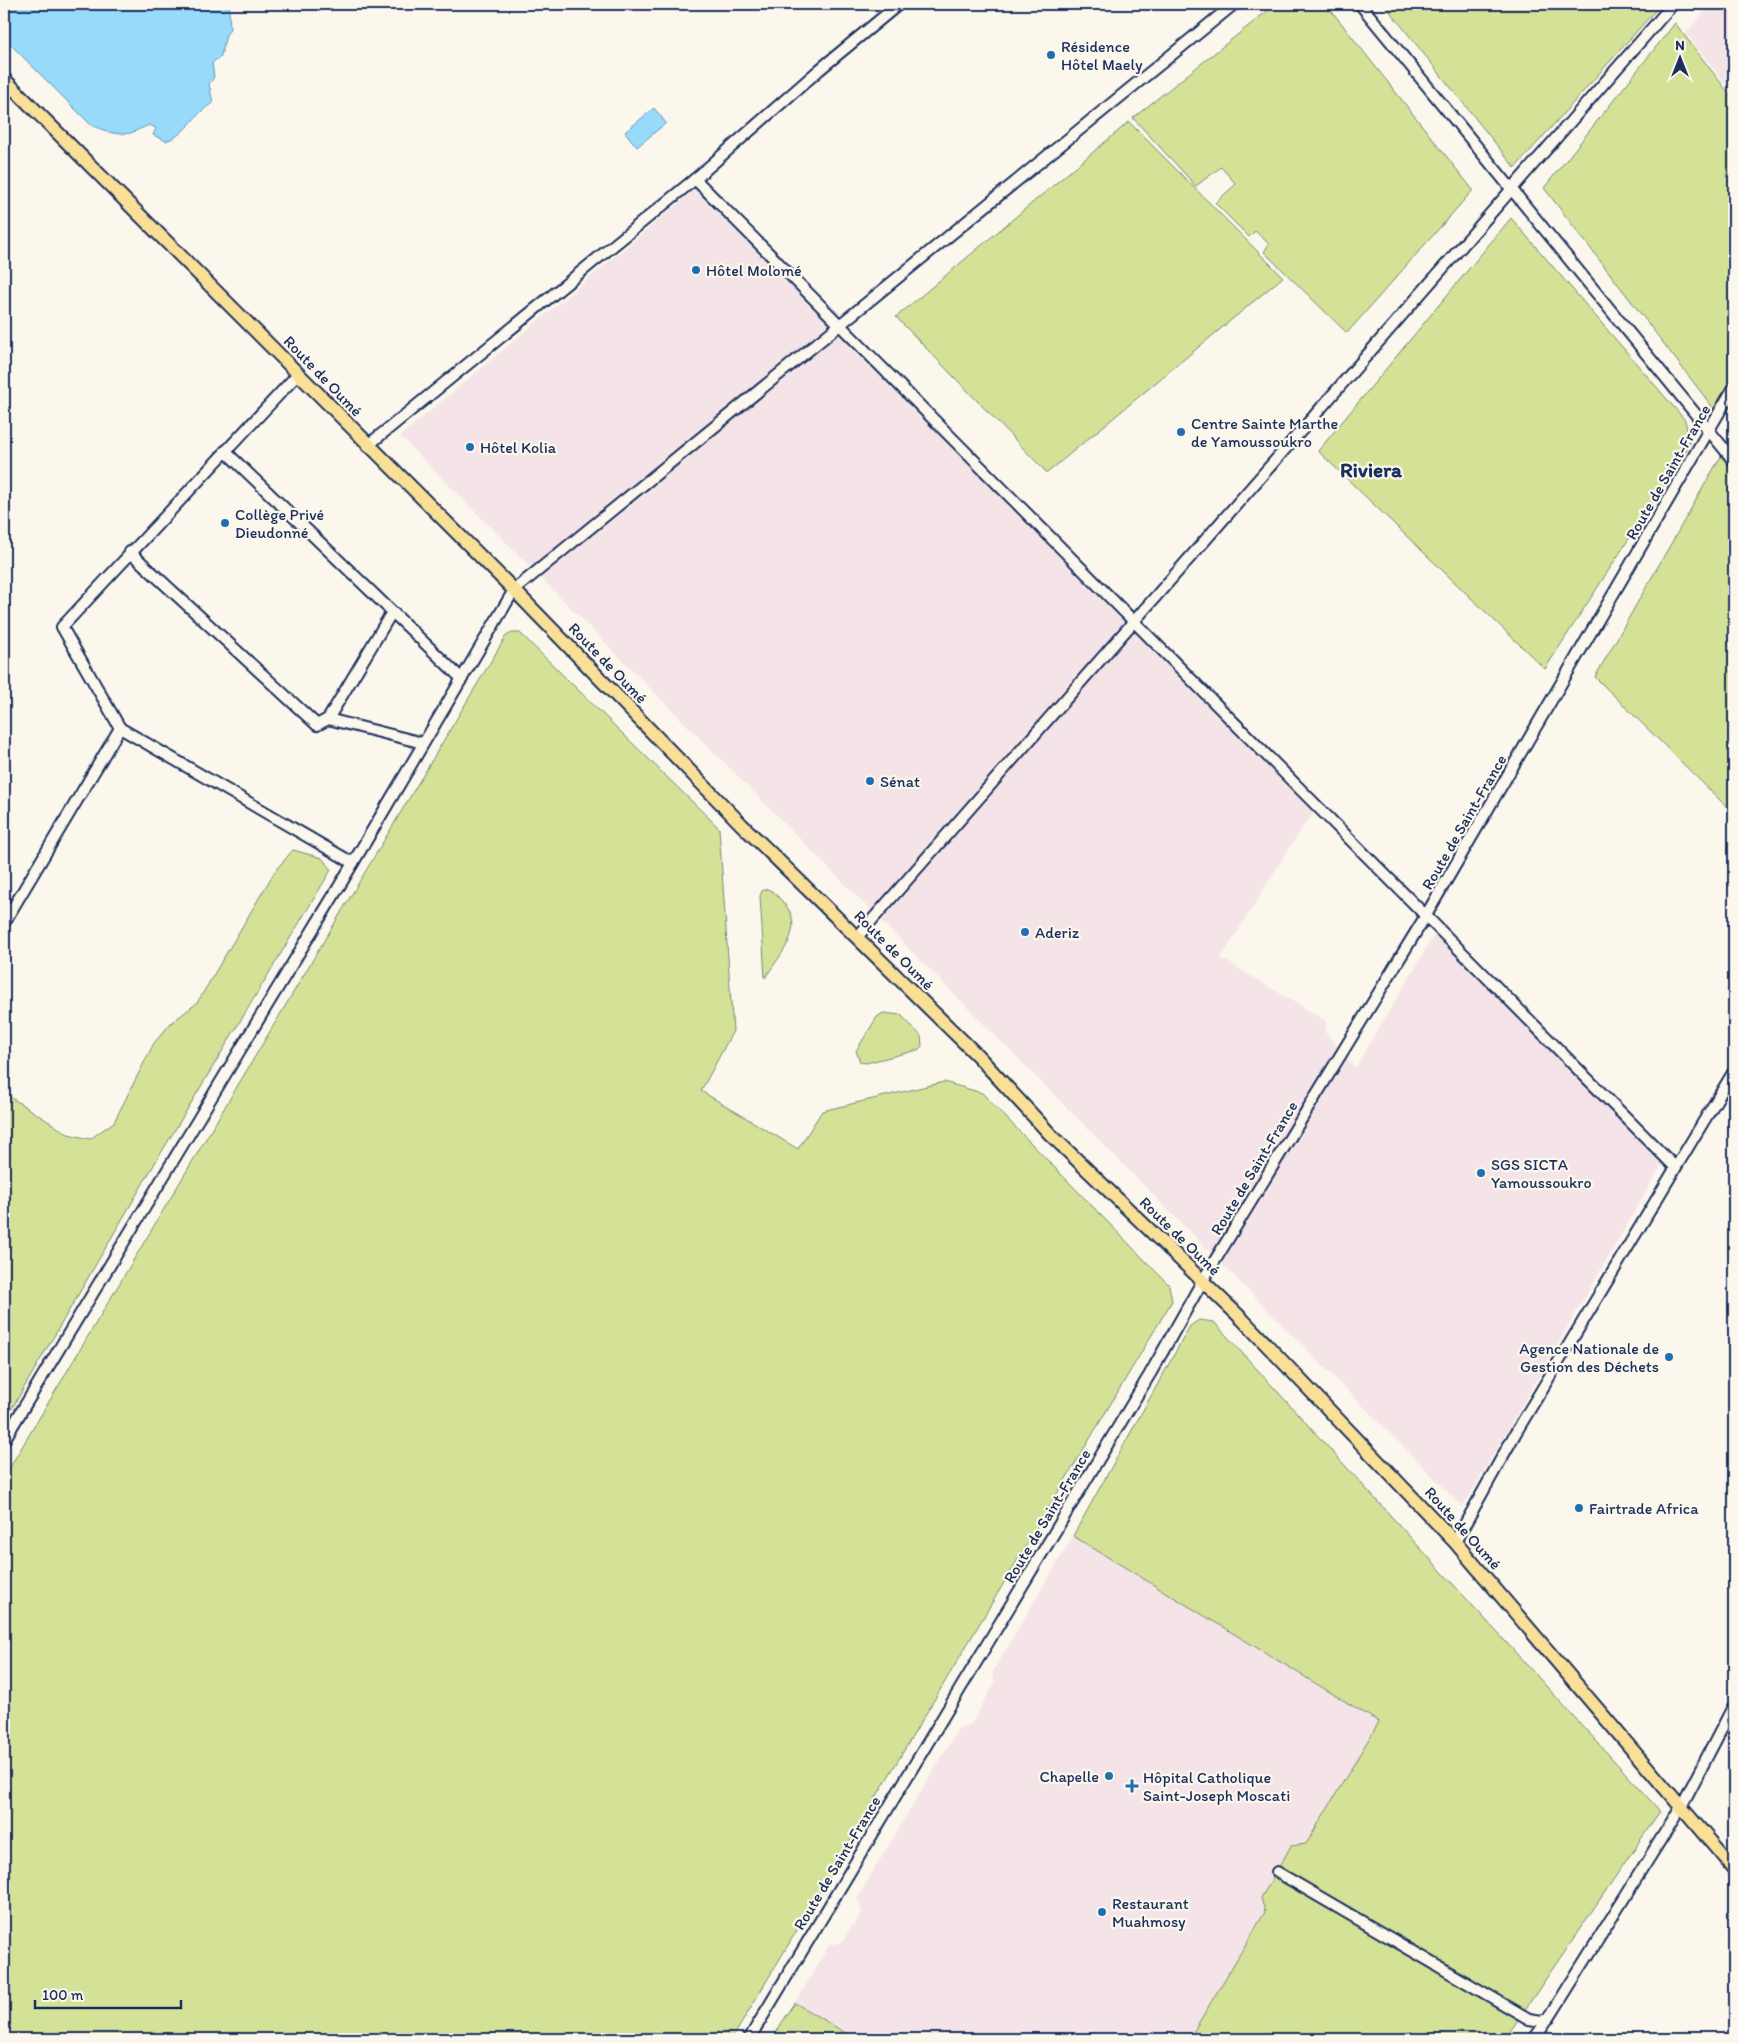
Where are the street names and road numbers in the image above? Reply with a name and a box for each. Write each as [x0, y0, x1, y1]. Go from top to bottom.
street label: Route de Oumé [280, 332, 366, 420]
street label: Route de Saint-France [1622, 401, 1714, 543]
street label: Route de Oumé [565, 619, 651, 707]
street label: Route de Saint-France [1418, 751, 1510, 893]
street label: Route de Oumé [850, 906, 938, 994]
street label: Route de Saint-France [1206, 1098, 1302, 1238]
street label: Route de Oumé [1136, 1193, 1224, 1279]
street label: Route de Saint-France [999, 1446, 1095, 1586]
street label: Route de Oumé [1421, 1483, 1505, 1573]
street label: Route de Saint-France [789, 1793, 885, 1933]

